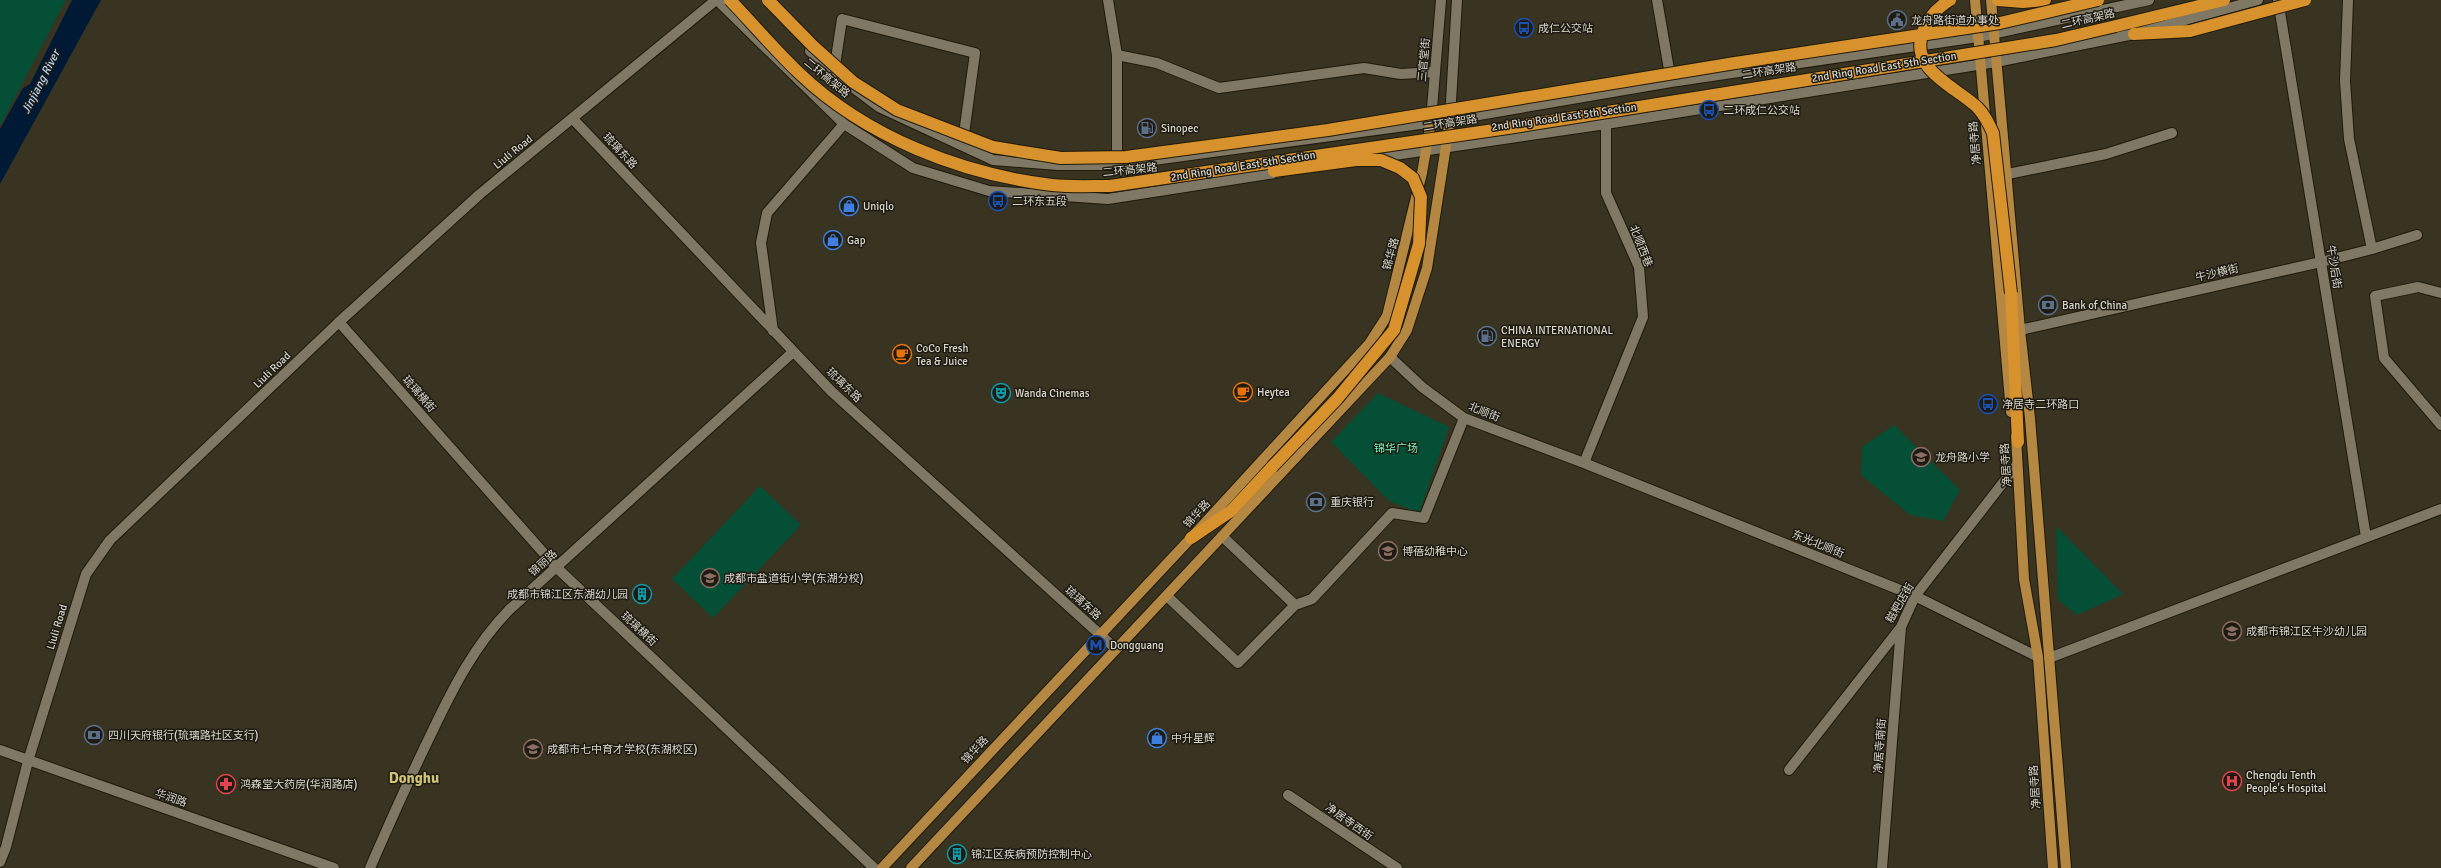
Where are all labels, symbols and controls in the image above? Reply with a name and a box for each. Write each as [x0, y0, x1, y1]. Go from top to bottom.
street label: 二环高架路 [2060, 6, 2116, 32]
public building icon: 龙舟路街道办事处 [1886, 9, 1908, 31]
place label: 龙舟路街道办事处 [1911, 14, 1999, 27]
bus stop icon: 成仁公交站 [1513, 17, 1535, 39]
place label: 成仁公交站 [1538, 22, 1593, 35]
street label: 三官堂街 [1416, 38, 1432, 82]
water label: Jinjiang River [19, 46, 64, 116]
street label: 2nd Ring Road East 5th Section [1811, 49, 1957, 85]
street label: 二环高架路 [802, 56, 852, 100]
street label: 二环高架路 [1741, 60, 1797, 82]
bus stop icon: 二环成仁公交站 [1698, 99, 1720, 121]
street label: 2nd Ring Road East 5th Section [1491, 100, 1637, 134]
place label: 二环成仁公交站 [1723, 104, 1800, 117]
street label: 二环高架路 [1422, 112, 1478, 134]
fuel station icon: Sinopec [1136, 117, 1158, 139]
street label: 净居寺路 [1967, 121, 1983, 165]
place label: Sinopec [1161, 122, 1198, 135]
street label: 琉璃东路 [600, 130, 640, 172]
street label: Liuli Road [491, 132, 535, 172]
street label: 2nd Ring Road East 5th Section [1170, 148, 1316, 184]
street label: 二环高架路 [1102, 161, 1158, 179]
bus stop icon: 二环东五段 [987, 190, 1009, 212]
shop icon: Uniqlo [838, 195, 860, 217]
place label: 二环东五段 [1012, 195, 1067, 208]
place label: Uniqlo [863, 200, 894, 213]
street label: 北顺西巷 [1627, 223, 1655, 269]
shop icon: Gap [822, 229, 844, 251]
place label: Gap [847, 234, 866, 247]
street label: 锦华路 [1380, 236, 1402, 272]
street label: 牛沙后街 [2324, 244, 2344, 290]
street label: 牛沙横街 [2194, 262, 2240, 284]
bank icon: Bank of China [2037, 294, 2059, 316]
place label: Bank of China [2062, 299, 2128, 312]
place label: CHINA INTERNATIONAL ENERGY [1501, 324, 1613, 350]
fuel station icon: CHINA INTERNATIONAL ENERGY [1476, 325, 1498, 347]
place label: CoCo Fresh Tea & Juice [916, 342, 969, 368]
cafe icon: CoCo Fresh Tea & Juice [891, 343, 913, 365]
street label: Liuli Road [251, 349, 293, 391]
street label: 琉璃东路 [824, 365, 864, 405]
street label: 琉璃横街 [400, 373, 438, 415]
cafe icon: Heytea [1232, 381, 1254, 403]
theatre icon: Wanda Cinemas [990, 382, 1012, 404]
place label: Heytea [1257, 386, 1290, 399]
place label: Wanda Cinemas [1015, 387, 1090, 400]
bus stop icon: 净居寺二环路口 [1977, 393, 1999, 415]
place label: 净居寺二环路口 [2002, 398, 2079, 411]
street label: 北顺街 [1466, 400, 1502, 424]
park label: 锦华广场 [1374, 442, 1418, 455]
street label: 净居寺路 [1998, 443, 2014, 487]
school or university icon: 龙舟路小学 [1910, 446, 1932, 468]
place label: 龙舟路小学 [1935, 451, 1990, 464]
bank icon: 重庆银行 [1305, 491, 1327, 513]
place label: 重庆银行 [1330, 496, 1374, 509]
street label: 锦华路 [1181, 497, 1213, 531]
street label: 东光北顺街 [1790, 528, 1846, 560]
school or university icon: 博蓓幼稚中心 [1377, 540, 1399, 562]
place label: 博蓓幼稚中心 [1402, 545, 1468, 558]
street label: 锦丽路 [526, 547, 560, 579]
school or university icon: 成都市盐道街小学(东湖分校) [699, 567, 721, 589]
place label: 成都市盐道街小学(东湖分校) [724, 572, 863, 585]
street label: 糍粑店街 [1883, 581, 1917, 625]
building icon: 成都市锦江区东湖幼儿园 [631, 583, 653, 605]
street label: 琉璃东路 [1062, 583, 1104, 623]
place label: 成都市锦江区东湖幼儿园 [507, 588, 628, 601]
street label: Liuli Road [44, 603, 70, 651]
street label: 琉璃横街 [618, 609, 660, 649]
school or university icon: 成都市锦江区牛沙幼儿园 [2221, 620, 2243, 642]
place label: 成都市锦江区牛沙幼儿园 [2246, 625, 2367, 638]
metro station icon: Dongguang [1085, 634, 1107, 656]
place label: Dongguang [1110, 639, 1164, 652]
street label: 净居寺南街 [1872, 718, 1888, 774]
bank icon: 四川天府银行(琉璃路社区支行) [83, 724, 105, 746]
shop icon: 中升星辉 [1146, 727, 1168, 749]
place label: 四川天府银行(琉璃路社区支行) [108, 729, 258, 742]
place label: 中升星辉 [1171, 732, 1215, 745]
street label: 锦华路 [959, 733, 991, 767]
school or university icon: 成都市七中育才学校(东湖校区) [522, 738, 544, 760]
place label: 成都市七中育才学校(东湖校区) [547, 743, 697, 756]
street label: 净居寺路 [2027, 765, 2043, 809]
district label: Donghu [389, 769, 439, 787]
place label: Chengdu Tenth People's Hospital [2246, 769, 2326, 795]
hospital icon: Chengdu Tenth People's Hospital [2221, 770, 2243, 792]
pharmacy icon: 鸿森堂大药房(华润路店) [215, 773, 237, 795]
place label: 鸿森堂大药房(华润路店) [240, 778, 357, 791]
street label: 华润路 [153, 786, 189, 810]
street label: 净居寺西街 [1323, 801, 1375, 843]
building icon: 锦江区疾病预防控制中心 [946, 843, 968, 865]
place label: 锦江区疾病预防控制中心 [971, 848, 1092, 861]

